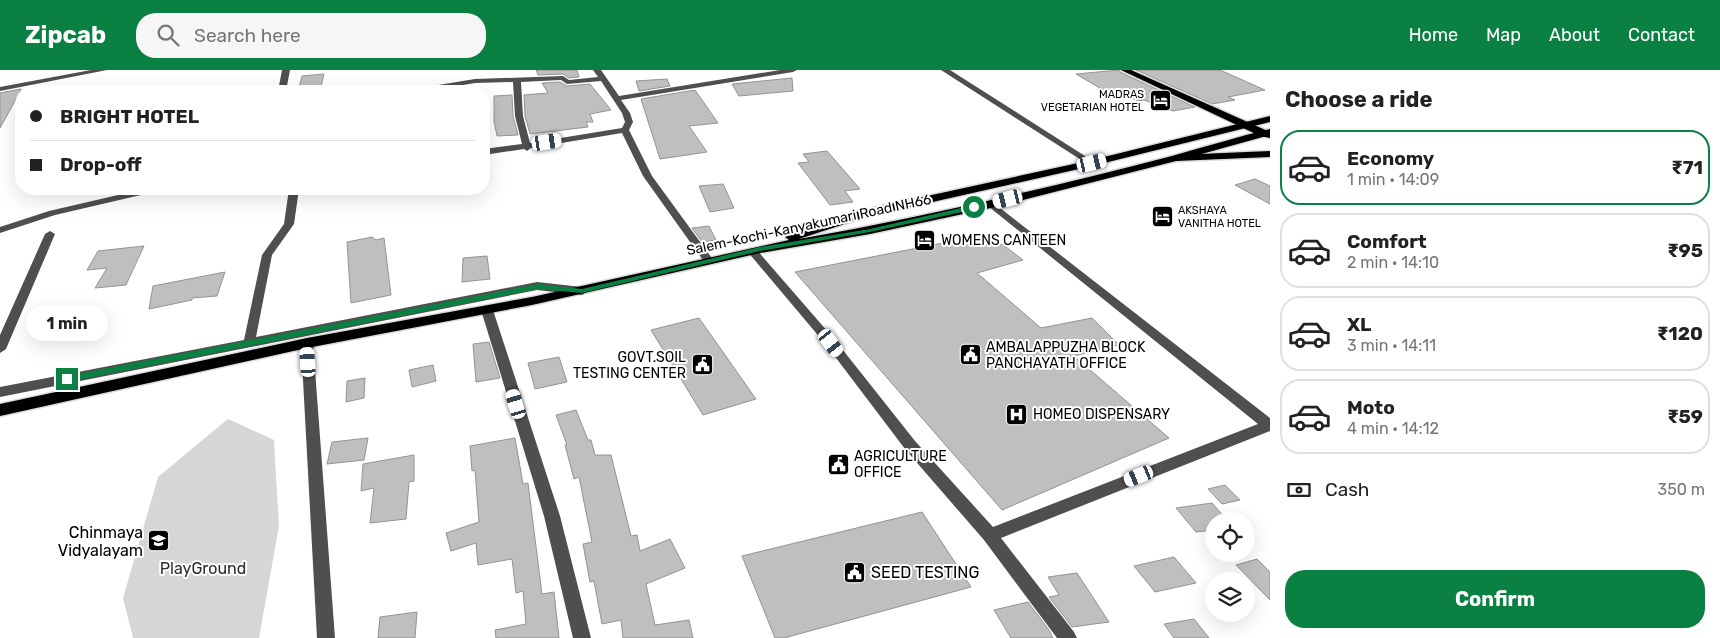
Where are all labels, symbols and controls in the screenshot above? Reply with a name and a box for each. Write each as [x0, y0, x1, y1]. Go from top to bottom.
search box [136, 13, 486, 58]
text: Zipcab [25, 21, 106, 49]
icon: search [154, 21, 182, 49]
text: Search here [194, 24, 301, 47]
text: Home [1409, 24, 1458, 46]
text: Map [1486, 24, 1521, 46]
text: About [1549, 24, 1600, 46]
text: Contact [1628, 24, 1695, 46]
text: Choose a ride [1285, 86, 1432, 113]
place label: MADRAS VEGETARIAN HOTEL [1041, 88, 1144, 114]
hotel icon: MADRAS VEGETARIAN HOTEL [1148, 88, 1172, 112]
text: BRIGHT HOTEL [60, 105, 199, 128]
car [531, 132, 562, 152]
icon: car [1287, 145, 1332, 190]
text: Economy [1347, 147, 1434, 170]
car [1075, 152, 1108, 174]
text: Drop-off [60, 153, 142, 176]
text: ₹71 [1671, 156, 1703, 179]
text: 1 min · 14:09 [1347, 170, 1439, 189]
car [991, 188, 1024, 210]
street label: Salem-Kochi-Kanyakumari Road NH66 [685, 191, 933, 259]
route start [963, 196, 985, 218]
hotel icon: AKSHAYA VANITHA HOTEL [1150, 204, 1174, 228]
place label: AKSHAYA VANITHA HOTEL [1178, 204, 1261, 230]
hotel icon: WOMENS CANTEEN [913, 228, 937, 252]
icon: car [1287, 228, 1332, 273]
text: Comfort [1347, 230, 1427, 253]
place label: WOMENS CANTEEN [941, 232, 1066, 249]
text: ₹95 [1667, 239, 1703, 262]
text: 2 min · 14:10 [1347, 253, 1439, 272]
callout: 1 min [26, 306, 108, 342]
icon: car [1287, 311, 1332, 356]
text: XL [1347, 313, 1371, 336]
text: 1 min [47, 314, 87, 333]
text: ₹120 [1657, 322, 1703, 345]
car [815, 327, 846, 359]
text: 3 min · 14:11 [1347, 336, 1436, 355]
place label: AMBALAPPUZHA BLOCK PANCHAYATH OFFICE [986, 339, 1146, 372]
public building icon: AMBALAPPUZHA BLOCK PANCHAYATH OFFICE [958, 343, 982, 367]
car [299, 347, 316, 377]
place label: GOVT.SOIL TESTING CENTER [573, 349, 686, 382]
public building icon: GOVT.SOIL TESTING CENTER [690, 353, 714, 377]
route end [56, 368, 78, 390]
car [504, 387, 527, 421]
icon: car [1287, 394, 1332, 439]
text: Moto [1347, 396, 1395, 419]
hospital icon: HOMEO DISPENSARY [1005, 402, 1029, 426]
text: ₹59 [1667, 405, 1703, 428]
place label: HOMEO DISPENSARY [1033, 406, 1170, 423]
text: 4 min · 14:12 [1347, 419, 1439, 438]
place label: AGRICULTURE OFFICE [854, 448, 947, 481]
public building icon: AGRICULTURE OFFICE [826, 452, 850, 476]
car [1122, 463, 1155, 489]
icon: cash [1285, 476, 1313, 504]
text: Cash [1325, 478, 1369, 501]
text: 350 m [1658, 480, 1705, 499]
map controls [1205, 512, 1255, 622]
button: locate [1205, 512, 1255, 562]
place label: Chinmaya Vidyalayam [58, 523, 143, 560]
school or university icon: Chinmaya Vidyalayam [147, 529, 171, 553]
park label: PlayGround [160, 559, 246, 578]
public building icon: SEED TESTING [843, 560, 867, 584]
place label: SEED TESTING [871, 563, 979, 582]
button: Confirm [1285, 570, 1705, 628]
button: layers [1205, 572, 1255, 622]

